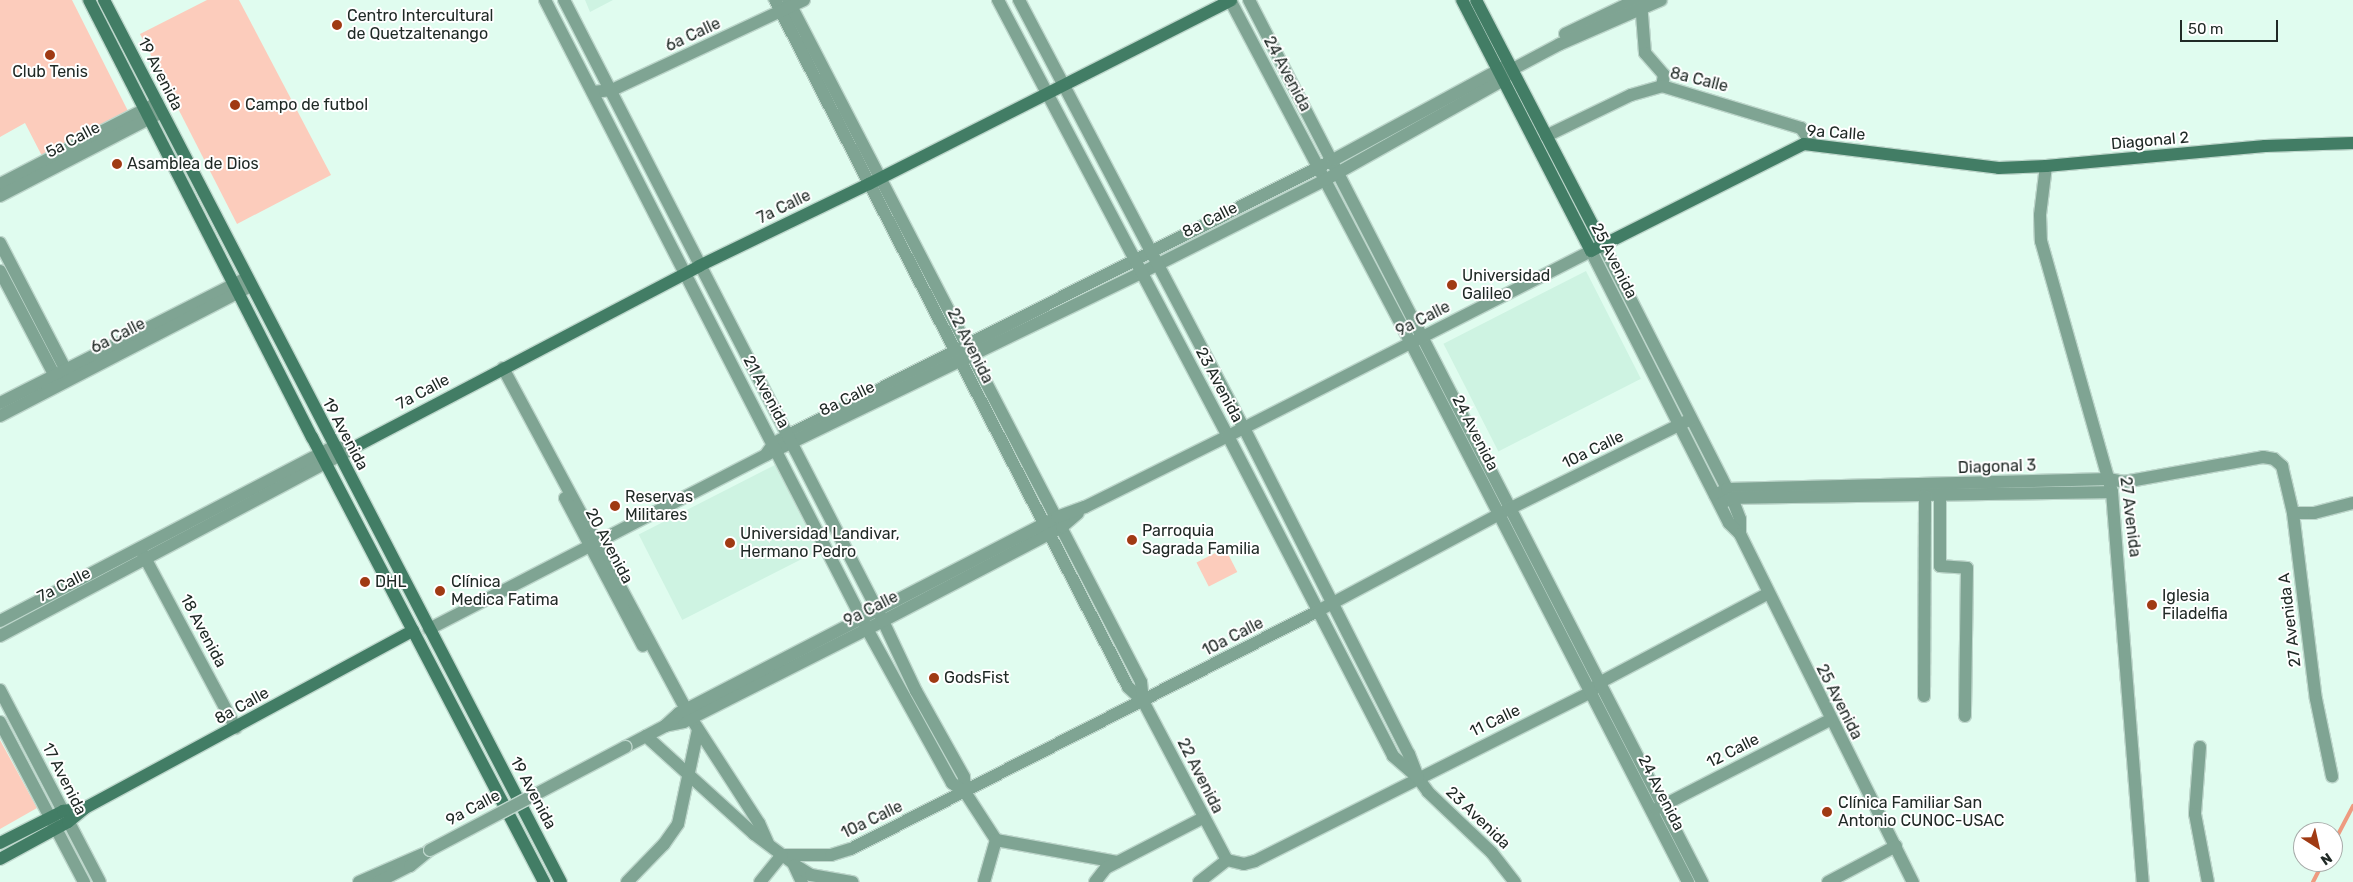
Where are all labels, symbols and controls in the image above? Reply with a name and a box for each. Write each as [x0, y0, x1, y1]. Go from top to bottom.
place label: Centro Intercultural de Quetzaltenango [347, 6, 493, 44]
scale bar [2183, 10, 2280, 42]
street label: 6a Calle [662, 14, 724, 56]
marker: Centro Intercultural de Quetzaltenango [331, 19, 343, 31]
text: 50 m [2188, 20, 2223, 38]
street label: 24 Avenida [1259, 33, 1315, 115]
street label: 19 Avenida [133, 34, 187, 114]
marker: Club Tenis [44, 49, 56, 61]
place label: Club Tenis [12, 62, 88, 82]
street label: 8a Calle [1668, 64, 1730, 96]
place label: Campo de futbol [245, 95, 368, 115]
marker: Campo de futbol [229, 99, 241, 111]
street label: 5a Calle [43, 118, 103, 162]
street label: 9a Calle [1806, 121, 1866, 145]
street label: Diagonal 2 [2110, 128, 2190, 154]
place label: Asamblea de Dios [127, 154, 259, 174]
marker: Asamblea de Dios [111, 158, 123, 170]
street label: 7a Calle [754, 186, 814, 228]
street label: 8a Calle [1179, 198, 1241, 242]
street label: 25 Avenida [1587, 220, 1641, 302]
place label: Universidad Galileo [1462, 266, 1550, 304]
marker: Universidad Galileo [1446, 279, 1458, 291]
street label: 9a Calle [1393, 297, 1453, 341]
street label: 22 Avenida [943, 305, 997, 387]
street label: 6a Calle [88, 314, 148, 358]
street label: 23 Avenida [1191, 344, 1247, 426]
street label: 21 Avenida [739, 352, 793, 432]
street label: 7a Calle [393, 370, 453, 414]
street label: 8a Calle [816, 377, 878, 421]
street label: 24 Avenida [1448, 392, 1502, 474]
street label: 19 Avenida [318, 394, 372, 474]
street label: 10a Calle [1559, 427, 1627, 473]
street label: Diagonal 3 [1957, 456, 2037, 478]
street label: 27 Avenida [2116, 476, 2144, 558]
place label: Reservas Militares [625, 487, 693, 525]
marker: Reservas Militares [609, 500, 621, 512]
street label: 20 Avenida [581, 505, 637, 587]
place label: Parroquia Sagrada Familia [1142, 521, 1260, 559]
place label: Universidad Landivar, Hermano Pedro [740, 524, 900, 562]
marker: Parroquia Sagrada Familia [1126, 534, 1138, 546]
marker: Universidad Landivar, Hermano Pedro [724, 537, 736, 549]
street label: 7a Calle [34, 563, 94, 607]
street label: 27 Avenida A [2275, 571, 2305, 669]
place label: DHL [375, 572, 406, 592]
place label: Clínica Medica Fatima [451, 572, 558, 610]
marker: DHL [359, 576, 371, 588]
marker: Clínica Medica Fatima [433, 584, 447, 598]
place label: Iglesia Filadelfia [2162, 586, 2228, 624]
street label: 9a Calle [841, 587, 901, 631]
street label: 18 Avenida [176, 591, 230, 671]
marker: Iglesia Filadelfia [2146, 599, 2158, 611]
street label: 10a Calle [1199, 613, 1267, 661]
street label: 25 Avenida [1812, 661, 1866, 743]
place label: GodsFist [944, 668, 1009, 688]
marker: GodsFist [928, 672, 940, 684]
street label: 8a Calle [211, 683, 273, 729]
street label: 11 Calle [1467, 701, 1523, 741]
street label: 12 Calle [1704, 730, 1762, 772]
street label: 22 Avenida [1173, 735, 1227, 817]
street label: 17 Avenida [38, 740, 90, 818]
street label: 24 Avenida [1634, 752, 1688, 834]
street label: 19 Avenida [506, 753, 560, 833]
street label: 23 Avenida [1442, 782, 1514, 854]
street label: 9a Calle [443, 786, 503, 830]
place label: Clínica Familiar San Antonio CUNOC-USAC [1838, 793, 2004, 831]
street label: 10a Calle [838, 797, 906, 843]
marker: Clínica Familiar San Antonio CUNOC-USAC [1820, 805, 1834, 819]
north arrow [2293, 822, 2343, 872]
text: N [2317, 849, 2335, 869]

